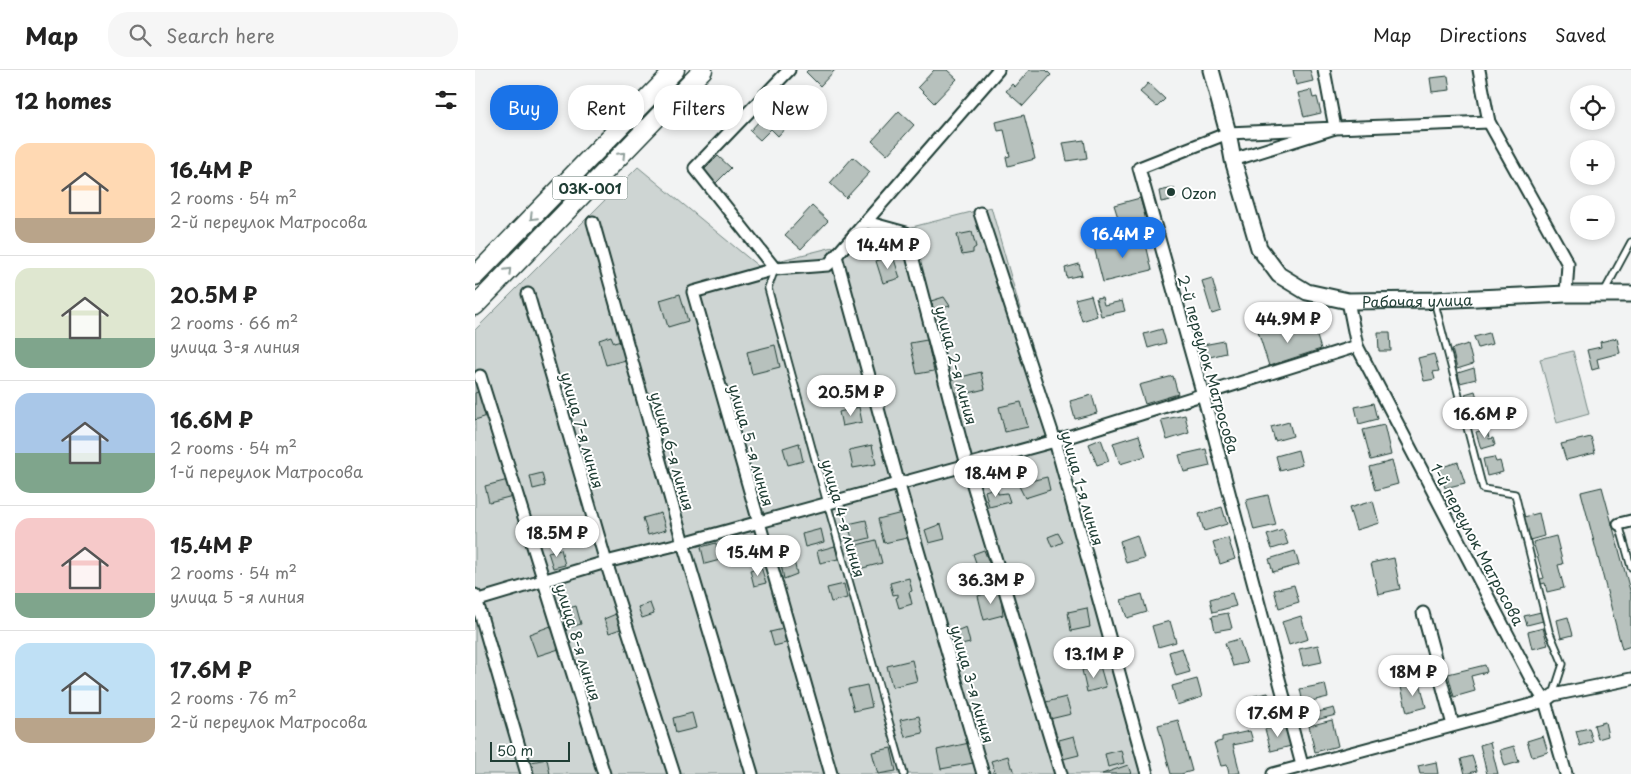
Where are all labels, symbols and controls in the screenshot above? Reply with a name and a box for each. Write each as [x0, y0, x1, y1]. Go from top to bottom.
search box [108, 12, 458, 57]
text: Map [25, 17, 78, 53]
icon: search [126, 21, 154, 49]
text: Search here [166, 21, 275, 49]
text: Map [1373, 21, 1411, 48]
text: Directions [1439, 21, 1527, 48]
text: Saved [1555, 21, 1606, 48]
text: 12 homes [15, 84, 112, 116]
chip: Buy [490, 85, 558, 130]
chip: Rent [568, 85, 644, 130]
chip: Filters [654, 85, 743, 130]
chip: New [753, 85, 827, 130]
map controls [1570, 85, 1615, 240]
button: locate [1570, 85, 1615, 130]
icon: filters [432, 86, 460, 114]
button: + [1570, 140, 1615, 185]
one-way arrow [617, 151, 626, 160]
text: 16.4M ₽ [170, 153, 253, 185]
icon: home [55, 163, 115, 223]
road number: 03К-001 [553, 176, 627, 200]
place label: Ozon [1181, 181, 1217, 204]
text: 2 rooms · 54 m² [170, 185, 297, 209]
marker: Ozon [1165, 186, 1177, 198]
button: − [1570, 195, 1615, 240]
text: 2-й переулок Матросова [170, 209, 367, 233]
one-way arrow [530, 211, 539, 220]
pin: 16.4M ₽ [1077, 216, 1169, 259]
text: 16.4M ₽ [1092, 221, 1154, 245]
pin: 14.4M ₽ [842, 228, 934, 270]
text: 14.4M ₽ [856, 232, 920, 256]
one-way arrow [503, 268, 512, 277]
street label: 2-й переулок Матросова [1172, 272, 1246, 457]
text: 20.5M ₽ [170, 278, 257, 310]
street label: Рабочая улица [1362, 287, 1473, 312]
icon: home [55, 288, 115, 348]
pin: 44.9M ₽ [1242, 302, 1334, 344]
street label: улица 2-я линия [930, 303, 984, 427]
text: 44.9M ₽ [1255, 306, 1321, 330]
text: 2 rooms · 66 m² [170, 310, 298, 334]
text: улица 3-я линия [170, 334, 300, 358]
street label: улица 7-я линия [555, 369, 611, 491]
pin: 20.5M ₽ [805, 374, 897, 417]
text: 20.5M ₽ [818, 379, 884, 403]
street label: улица 5 -я линия [724, 381, 780, 509]
street label: улица 6-я линия [645, 389, 701, 513]
pin: 16.6M ₽ [1439, 396, 1531, 439]
text: 16.6M ₽ [1453, 401, 1517, 425]
text: 16.6M ₽ [170, 403, 253, 435]
icon: home [55, 413, 115, 473]
street label: улица 1-я линия [1056, 428, 1110, 548]
text: 2 rooms · 54 m² [170, 435, 297, 459]
street label: улица 4-я линия [816, 456, 872, 580]
pin: 18.4M ₽ [950, 456, 1042, 498]
text: 1-й переулок Матросова [170, 459, 363, 483]
street label: 1-й переулок Матросова [1425, 459, 1531, 630]
text: 18.4M ₽ [965, 460, 1027, 484]
pin: 18.5M ₽ [511, 516, 603, 558]
text: 18.5M ₽ [526, 520, 588, 544]
text: 15.4M ₽ [170, 528, 252, 560]
pin: 15.4M ₽ [712, 534, 804, 577]
icon: home [55, 538, 115, 598]
text: 15.4M ₽ [727, 539, 789, 563]
text: 2 rooms · 54 m² [170, 560, 297, 584]
pin: 36.3M ₽ [945, 562, 1037, 605]
text: 36.3M ₽ [958, 567, 1024, 591]
street label: улица 8-я линия [550, 581, 608, 703]
text: улица 5 -я линия [170, 584, 305, 608]
street label: улица 3-я линия [945, 622, 1001, 746]
pin: 13.1M ₽ [1048, 636, 1140, 679]
text: 13.1M ₽ [1064, 641, 1124, 665]
text: 17.6M ₽ [170, 653, 252, 685]
pin: 18M ₽ [1378, 654, 1448, 697]
text: 18M ₽ [1389, 659, 1437, 683]
icon: home [55, 663, 115, 723]
text: 2 rooms · 76 m² [170, 685, 297, 709]
pin: 17.6M ₽ [1232, 696, 1324, 738]
text: 17.6M ₽ [1247, 700, 1309, 724]
text: 2-й переулок Матросова [170, 709, 367, 733]
scale bar [490, 739, 570, 762]
text: 50 m [497, 740, 533, 761]

